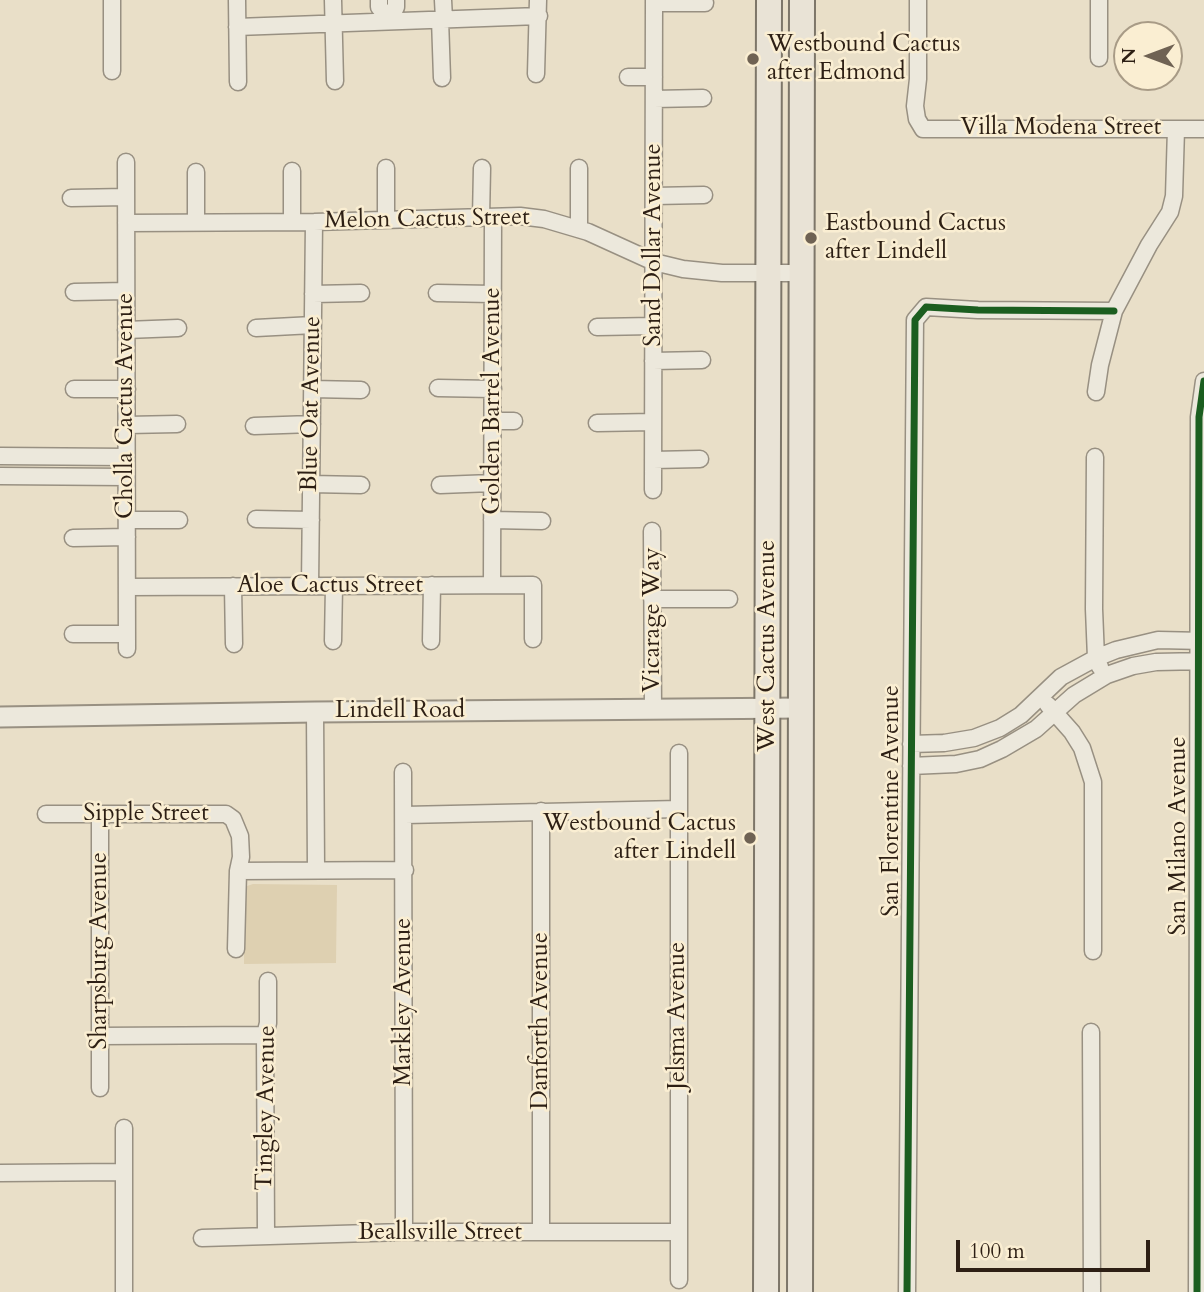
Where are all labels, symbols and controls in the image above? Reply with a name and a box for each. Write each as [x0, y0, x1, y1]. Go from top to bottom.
north arrow [1113, 21, 1183, 91]
place label: Westbound Cactus after Edmond [767, 31, 960, 87]
text: N [1116, 48, 1142, 64]
marker: Westbound Cactus after Edmond [745, 51, 761, 67]
street label: Villa Modena Street [961, 114, 1161, 142]
street label: Sand Dollar Avenue [640, 143, 668, 347]
street label: Melon Cactus Street [324, 204, 530, 236]
place label: Eastbound Cactus after Lindell [825, 210, 1006, 266]
marker: Eastbound Cactus after Lindell [803, 230, 819, 246]
street label: Golden Barrel Avenue [479, 287, 507, 515]
street label: Cholla Cactus Avenue [112, 293, 140, 519]
street label: Blue Oat Avenue [296, 316, 328, 492]
street label: West Cactus Avenue [754, 540, 782, 752]
street label: Vicarage Way [639, 547, 667, 693]
street label: Aloe Cactus Street [237, 572, 423, 600]
street label: San Florentine Avenue [878, 685, 906, 917]
street label: Lindell Road [335, 697, 465, 725]
street label: San Milano Avenue [1165, 736, 1193, 936]
street label: Sipple Street [83, 800, 209, 828]
place label: Westbound Cactus after Lindell [543, 810, 736, 866]
marker: Westbound Cactus after Lindell [742, 830, 758, 846]
street label: Sharpsburg Avenue [86, 852, 114, 1050]
street label: Markley Avenue [390, 918, 418, 1086]
street label: Danforth Avenue [527, 932, 555, 1110]
street label: Jelsma Avenue [664, 942, 692, 1090]
street label: Tingley Avenue [251, 1025, 283, 1191]
street label: Beallsville Street [358, 1219, 522, 1247]
scale bar [959, 1226, 1153, 1270]
text: 100 m [969, 1237, 1025, 1266]

